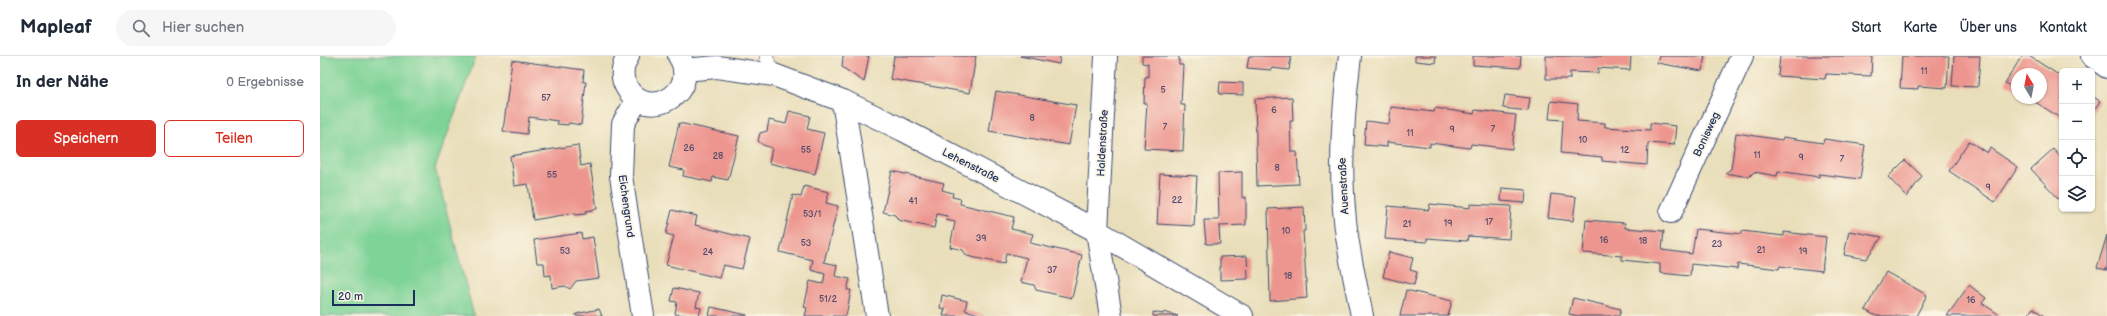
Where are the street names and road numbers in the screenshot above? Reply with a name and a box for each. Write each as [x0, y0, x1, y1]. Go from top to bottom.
street label: Haldenstraße [1094, 109, 1111, 177]
street label: Bonisweg [1690, 110, 1723, 159]
street label: Lehenstraße [940, 145, 1002, 186]
street label: Auenstraße [1335, 157, 1351, 215]
street label: Eichengrund [616, 174, 637, 238]

